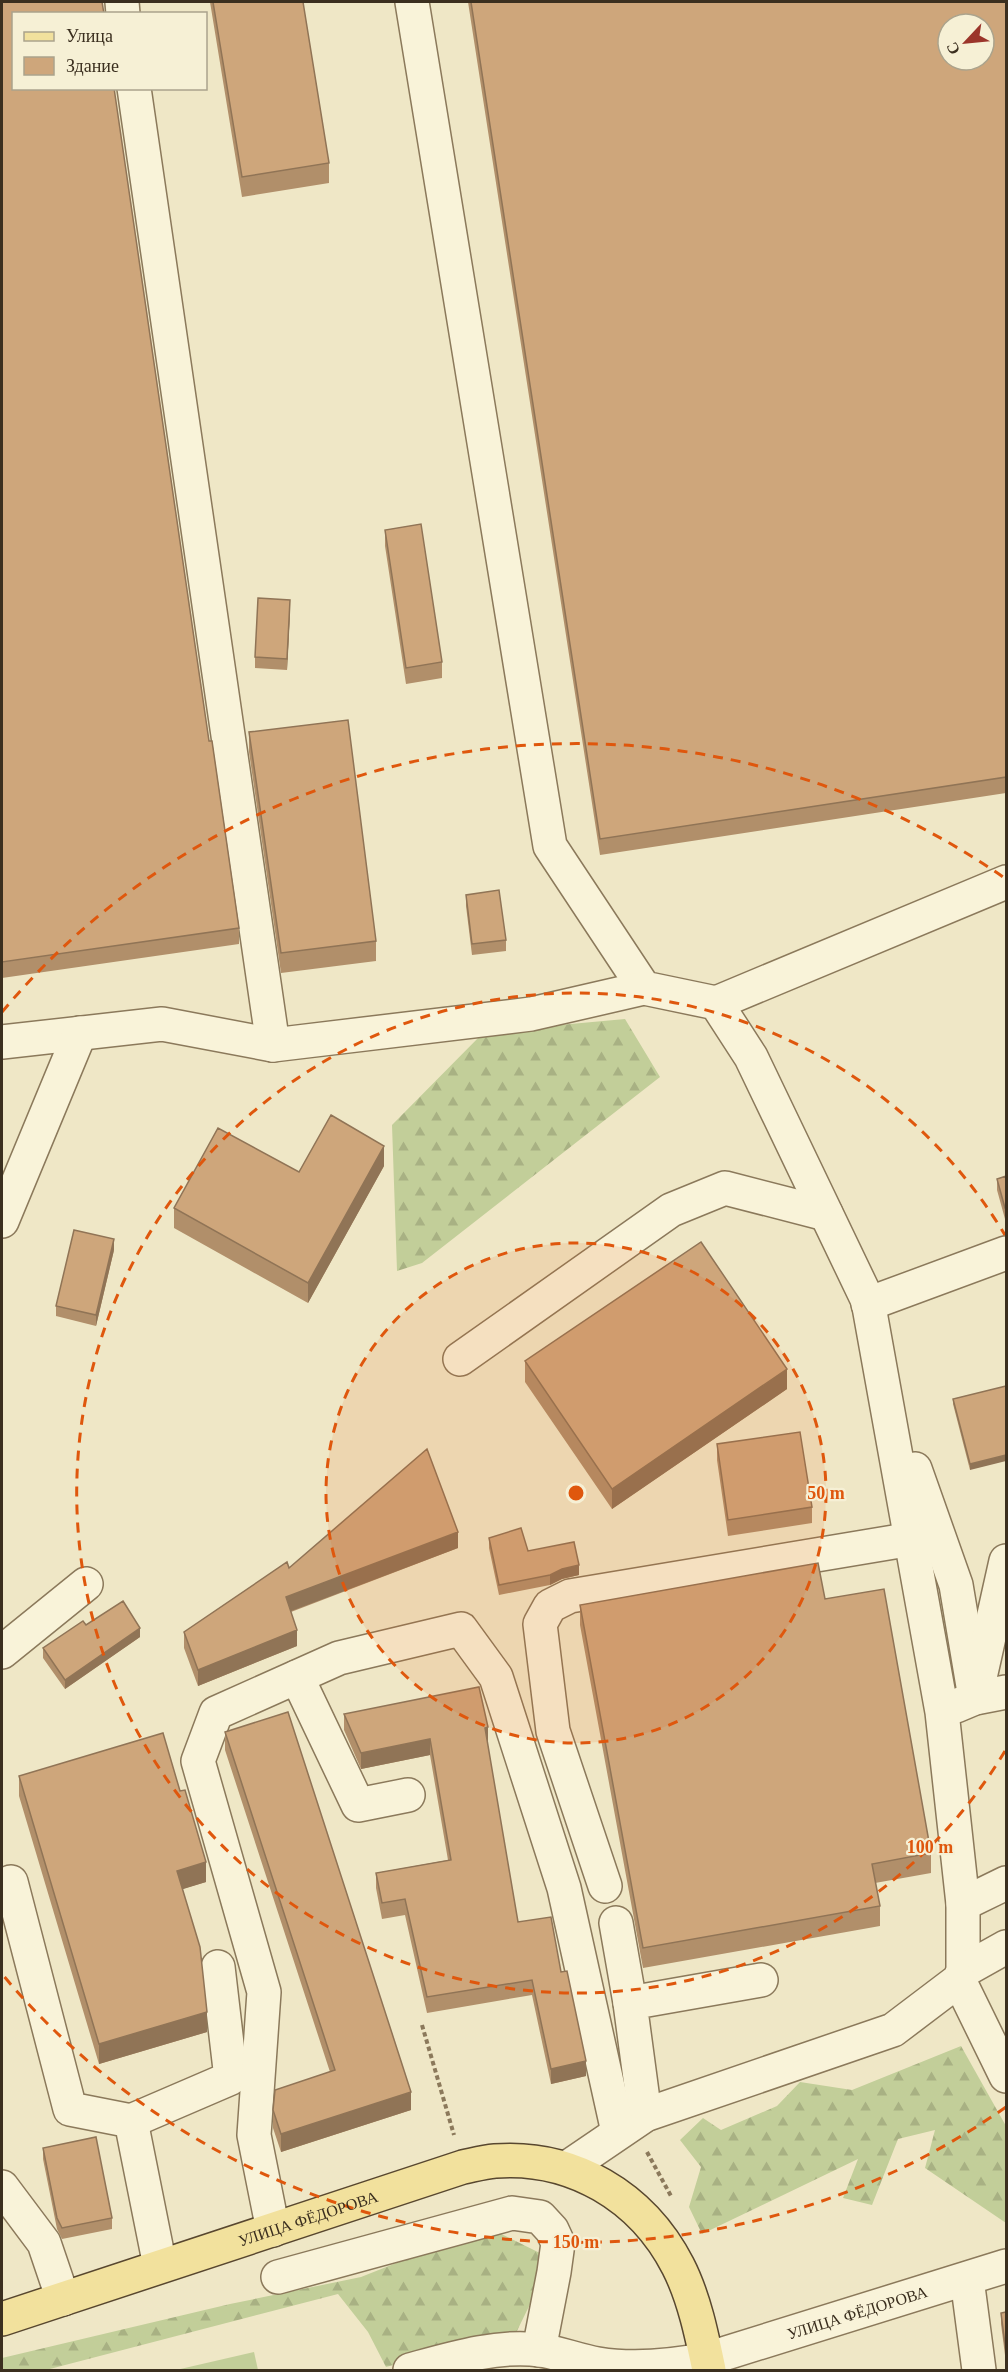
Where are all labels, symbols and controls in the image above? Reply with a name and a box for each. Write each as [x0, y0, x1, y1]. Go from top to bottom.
legend [12, 12, 207, 90]
north arrow [936, 12, 996, 72]
text: Улица [66, 26, 113, 46]
text: С [943, 39, 963, 57]
text: Здание [66, 56, 119, 76]
centre of rings [566, 1483, 586, 1503]
text: 50 m [807, 1483, 845, 1503]
text: 100 m [907, 1837, 953, 1857]
street label: УЛИЦА ФЁДОРОВА [236, 2188, 380, 2250]
text: 150 m [553, 2232, 599, 2252]
street label: УЛИЦА ФЁДОРОВА [785, 2283, 930, 2343]

